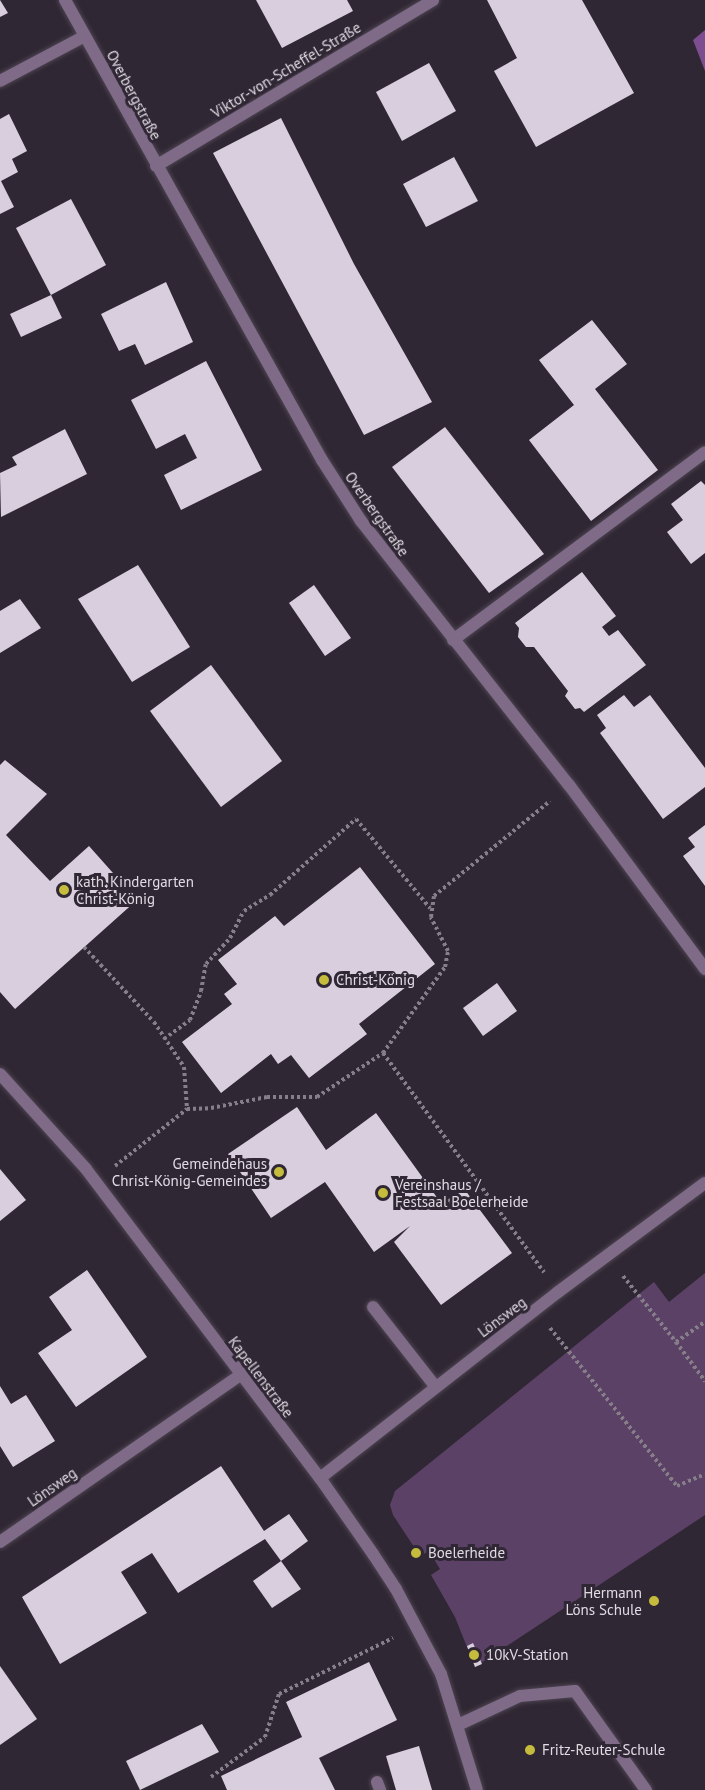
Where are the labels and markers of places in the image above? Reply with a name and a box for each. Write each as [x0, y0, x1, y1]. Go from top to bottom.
place label: kath. Kindergarten Christ-König [76, 872, 195, 907]
marker: kath. Kindergarten Christ-König [57, 883, 71, 897]
place label: Christ-König [336, 971, 415, 989]
marker: Christ-König [317, 973, 331, 987]
place label: Gemeindehaus Christ-König-Gemeindes [112, 1154, 267, 1189]
marker: Gemeindehaus Christ-König-Gemeindes [272, 1165, 286, 1179]
place label: Vereinshaus / Festsaal Boelerheide [395, 1175, 528, 1210]
marker: Vereinshaus / Festsaal Boelerheide [376, 1186, 390, 1200]
place label: Boelerheide [428, 1544, 505, 1562]
marker: Boelerheide [409, 1546, 423, 1560]
place label: Hermann Löns Schule [566, 1583, 642, 1618]
marker: Hermann Löns Schule [647, 1594, 661, 1608]
place label: 10kV-Station [486, 1646, 568, 1664]
marker: 10kV-Station [467, 1648, 481, 1662]
place label: Fritz-Reuter-Schule [542, 1741, 665, 1759]
marker: Fritz-Reuter-Schule [523, 1743, 537, 1757]

